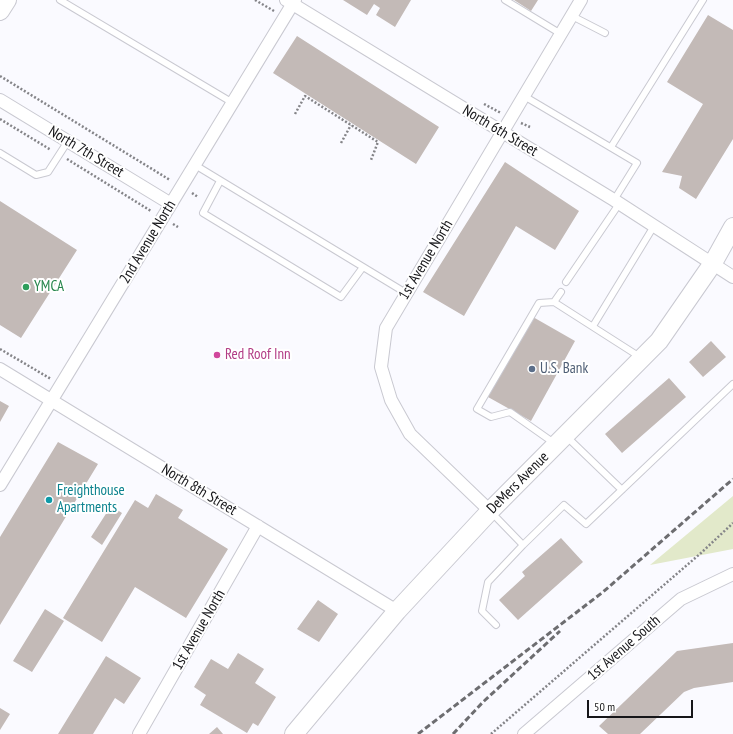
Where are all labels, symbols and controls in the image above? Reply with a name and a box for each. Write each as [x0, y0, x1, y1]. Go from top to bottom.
street label: North 6th Street [459, 101, 541, 161]
street label: North 7th Street [45, 123, 127, 181]
street label: 2nd Avenue North [116, 197, 180, 287]
street label: 1st Avenue North [395, 217, 457, 303]
place label: YMCA [34, 278, 64, 296]
marker: YMCA [21, 282, 31, 292]
place label: Red Roof Inn [225, 346, 291, 364]
marker: Red Roof Inn [212, 350, 222, 360]
place label: U.S. Bank [540, 360, 588, 378]
marker: U.S. Bank [527, 364, 537, 374]
street label: DeMers Avenue [483, 448, 553, 518]
street label: North 8th Street [158, 460, 240, 520]
place label: Freighthouse Apartments [57, 482, 125, 517]
marker: Freighthouse Apartments [44, 495, 54, 505]
street label: 1st Avenue North [169, 587, 229, 673]
street label: 1st Avenue South [584, 612, 664, 684]
scale bar [589, 692, 695, 718]
text: 50 m [594, 699, 615, 714]

